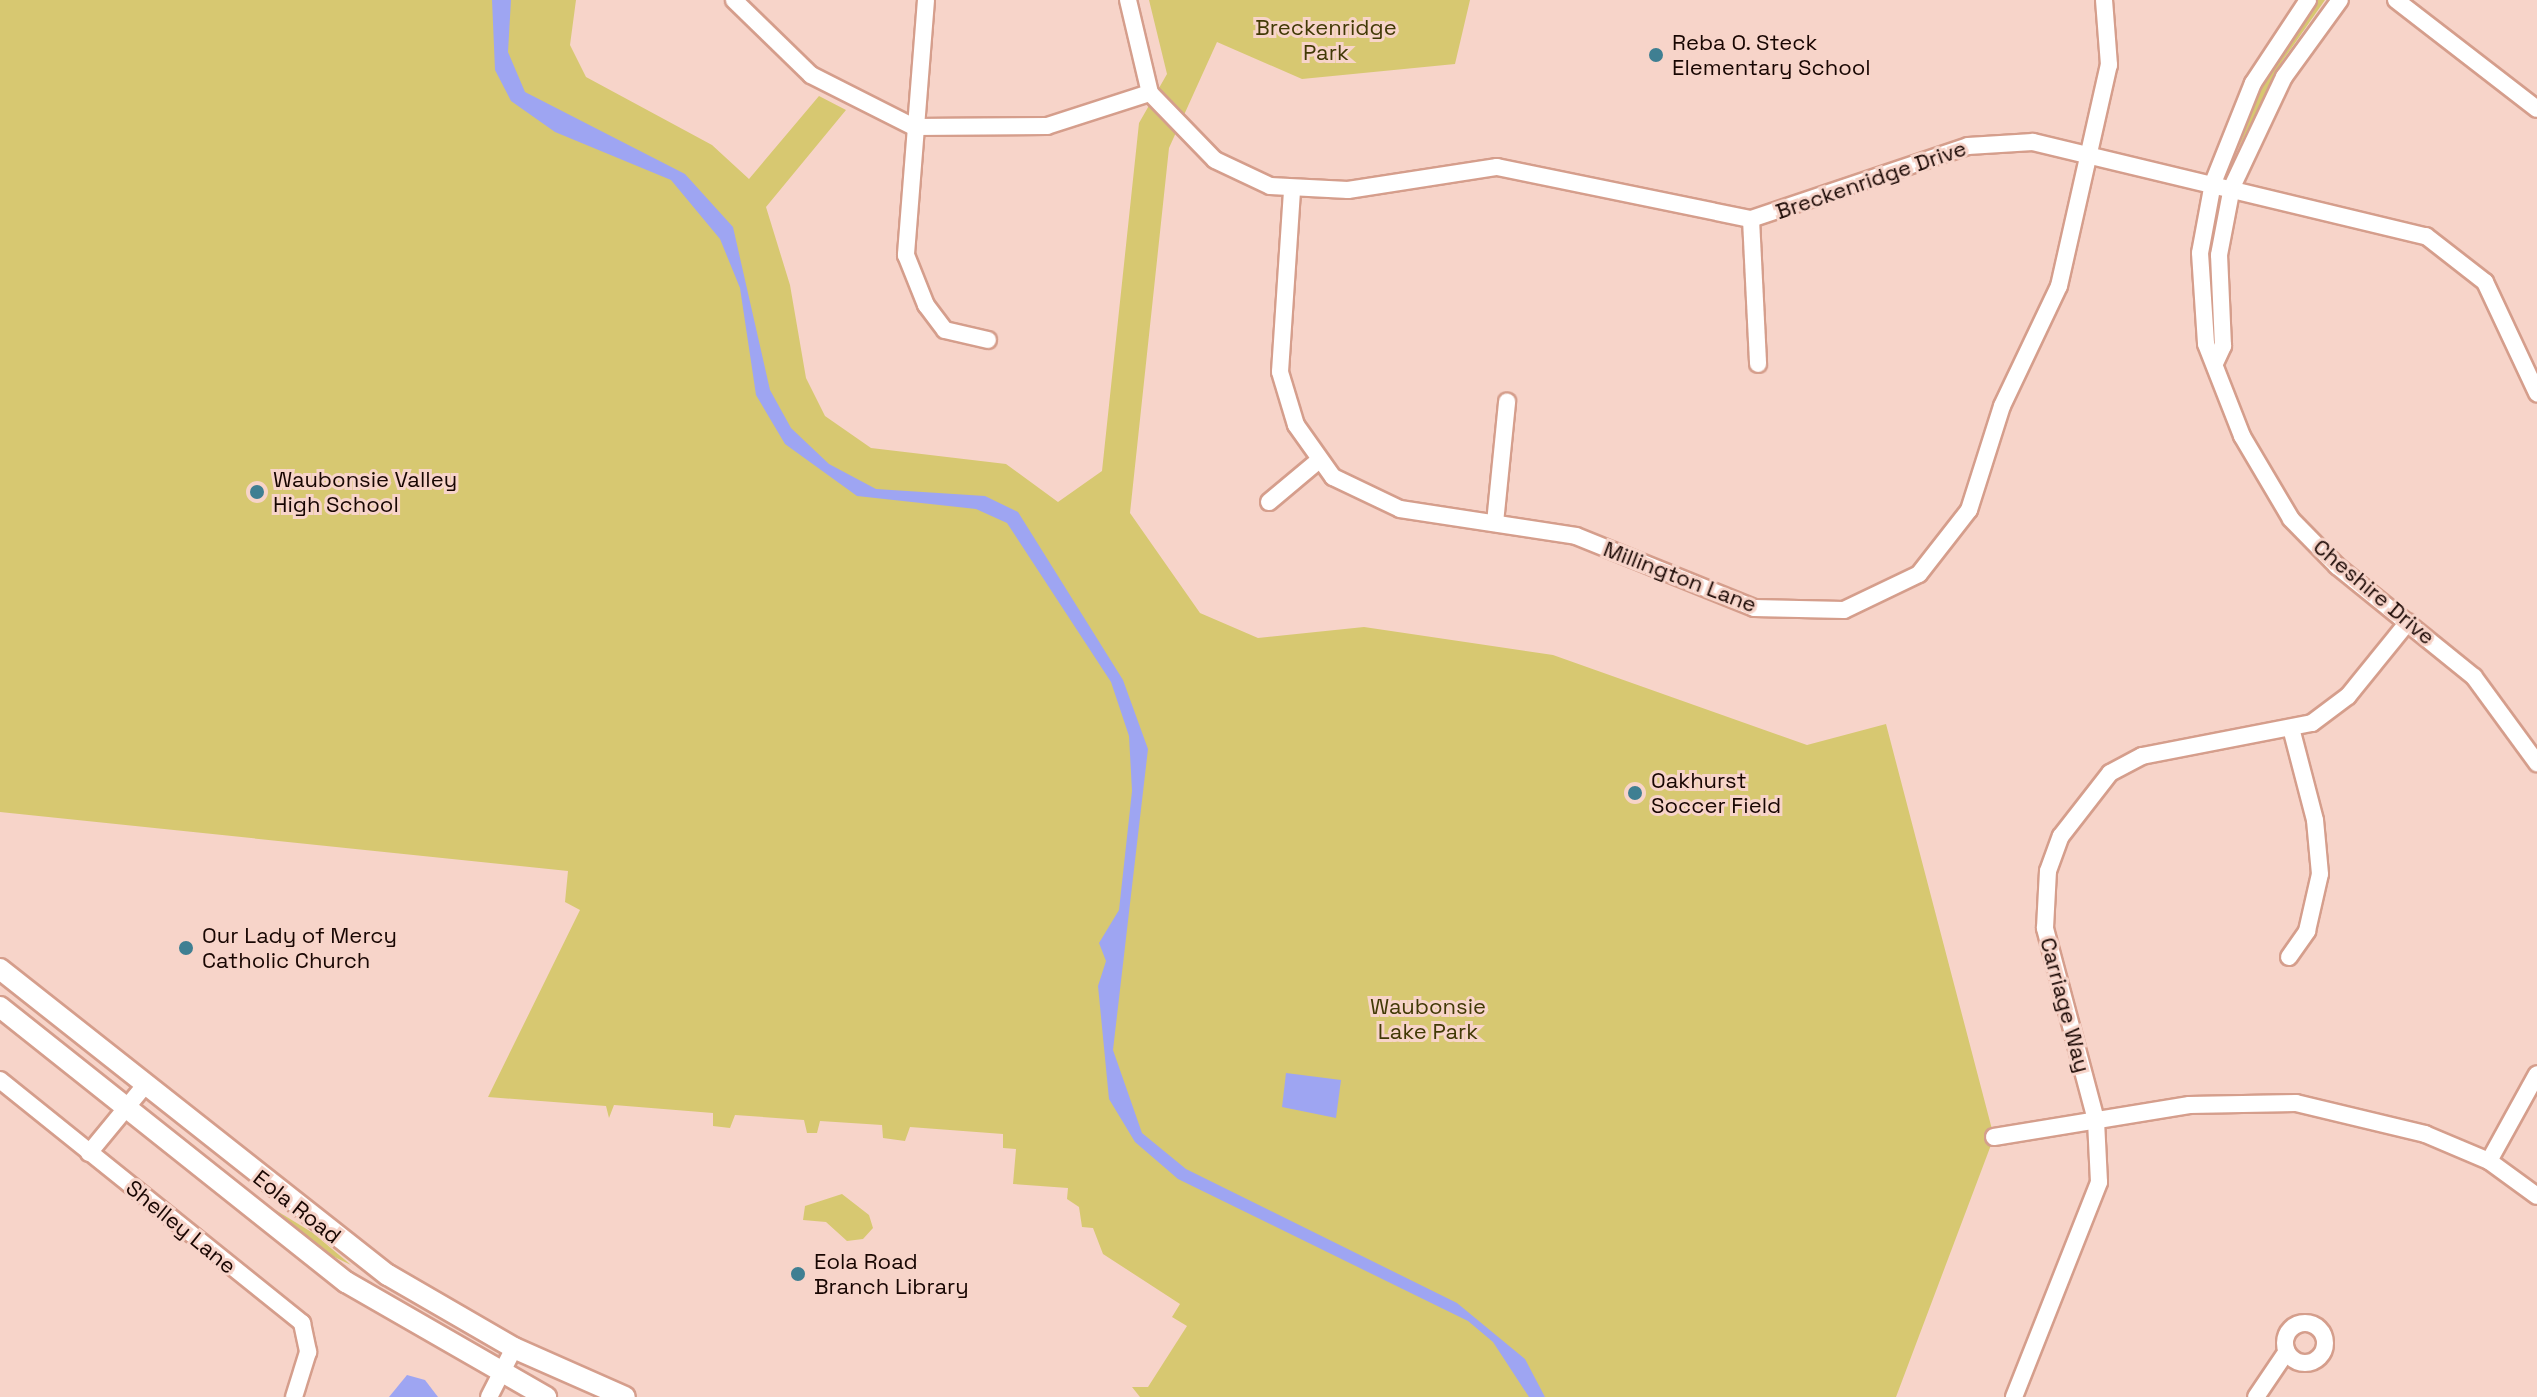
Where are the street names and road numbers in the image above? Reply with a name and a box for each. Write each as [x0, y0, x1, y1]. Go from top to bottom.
street label: Breckenridge Drive [1772, 135, 1970, 225]
street label: Cheshire Drive [2308, 534, 2440, 650]
street label: Millington Lane [1600, 536, 1760, 618]
street label: Carriage Way [2034, 935, 2096, 1075]
street label: Eola Road [248, 1165, 346, 1249]
street label: Shelley Lane [121, 1175, 241, 1279]

